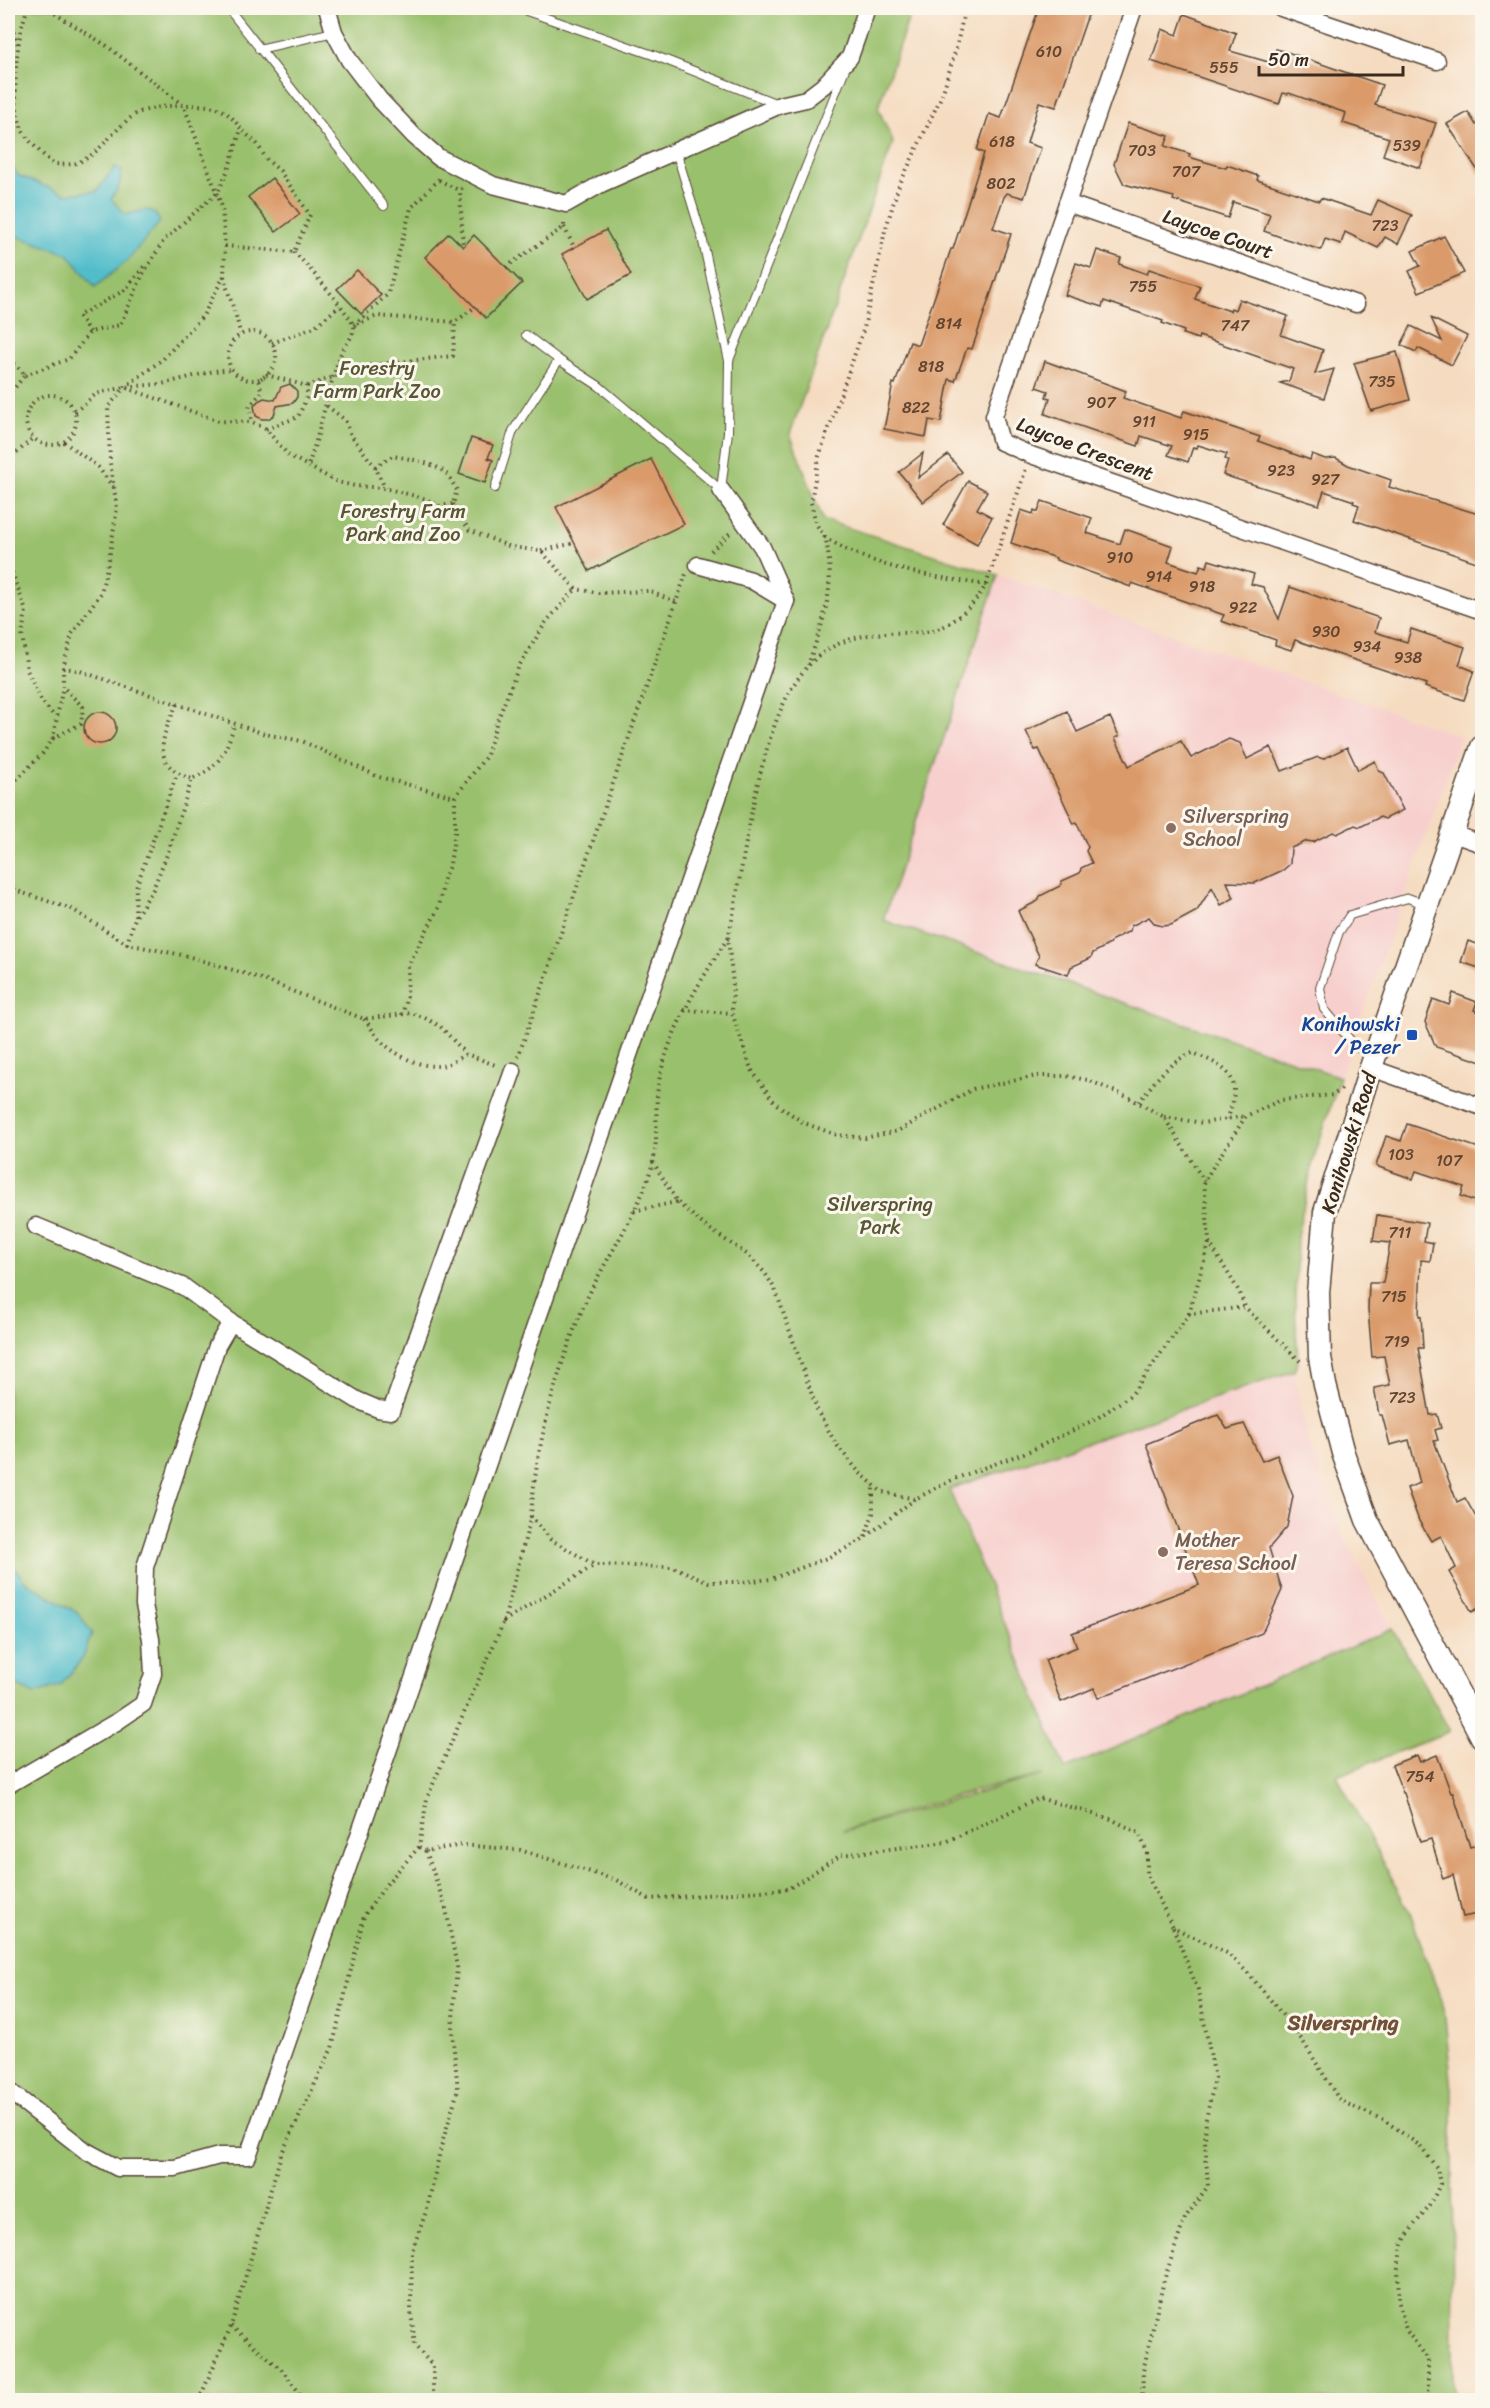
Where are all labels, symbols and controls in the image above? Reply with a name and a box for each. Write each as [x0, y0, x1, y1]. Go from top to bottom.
house number: 610 [1036, 37, 1062, 66]
scale bar [1259, 39, 1403, 77]
text: 50 m [1268, 44, 1309, 76]
house number: 555 [1209, 53, 1239, 82]
house number: 618 [989, 127, 1015, 156]
house number: 539 [1393, 131, 1421, 160]
house number: 703 [1128, 136, 1156, 165]
house number: 707 [1172, 157, 1201, 186]
house number: 802 [987, 169, 1016, 198]
street label: Laycoe Court [1158, 199, 1278, 269]
house number: 723 [1371, 211, 1399, 240]
house number: 755 [1129, 272, 1158, 301]
house number: 814 [936, 309, 962, 338]
house number: 747 [1221, 311, 1250, 340]
park label: Forestry Farm Park Zoo [313, 351, 441, 409]
house number: 818 [918, 352, 944, 381]
house number: 735 [1368, 367, 1396, 396]
house number: 907 [1086, 388, 1116, 417]
house number: 822 [902, 393, 930, 422]
street label: Laycoe Crescent [1011, 407, 1159, 491]
house number: 911 [1132, 407, 1156, 436]
house number: 915 [1183, 420, 1209, 449]
house number: 923 [1267, 456, 1295, 485]
house number: 927 [1311, 465, 1340, 494]
park label: Forestry Farm Park and Zoo [340, 494, 466, 552]
house number: 910 [1107, 543, 1133, 572]
house number: 914 [1146, 562, 1172, 591]
house number: 918 [1189, 572, 1216, 601]
house number: 922 [1229, 593, 1257, 622]
house number: 930 [1312, 617, 1340, 646]
house number: 934 [1353, 632, 1381, 661]
house number: 938 [1394, 643, 1422, 672]
place label: Silverspring School [1183, 799, 1289, 857]
marker: Silverspring School [1164, 821, 1178, 835]
place label: Konihowski / Pezer [1302, 1007, 1402, 1065]
marker: Konihowski / Pezer [1405, 1028, 1419, 1042]
street label: Konihowski Road [1311, 1067, 1388, 1218]
house number: 103 [1388, 1140, 1414, 1169]
house number: 107 [1436, 1146, 1463, 1175]
park label: Silverspring Park [827, 1187, 933, 1245]
house number: 711 [1389, 1218, 1412, 1247]
house number: 715 [1381, 1282, 1407, 1311]
house number: 719 [1384, 1327, 1410, 1356]
house number: 723 [1388, 1383, 1416, 1412]
place label: Mother Teresa School [1175, 1523, 1298, 1581]
marker: Mother Teresa School [1156, 1545, 1170, 1559]
house number: 754 [1406, 1762, 1434, 1791]
district label: Silverspring [1286, 2004, 1399, 2042]

